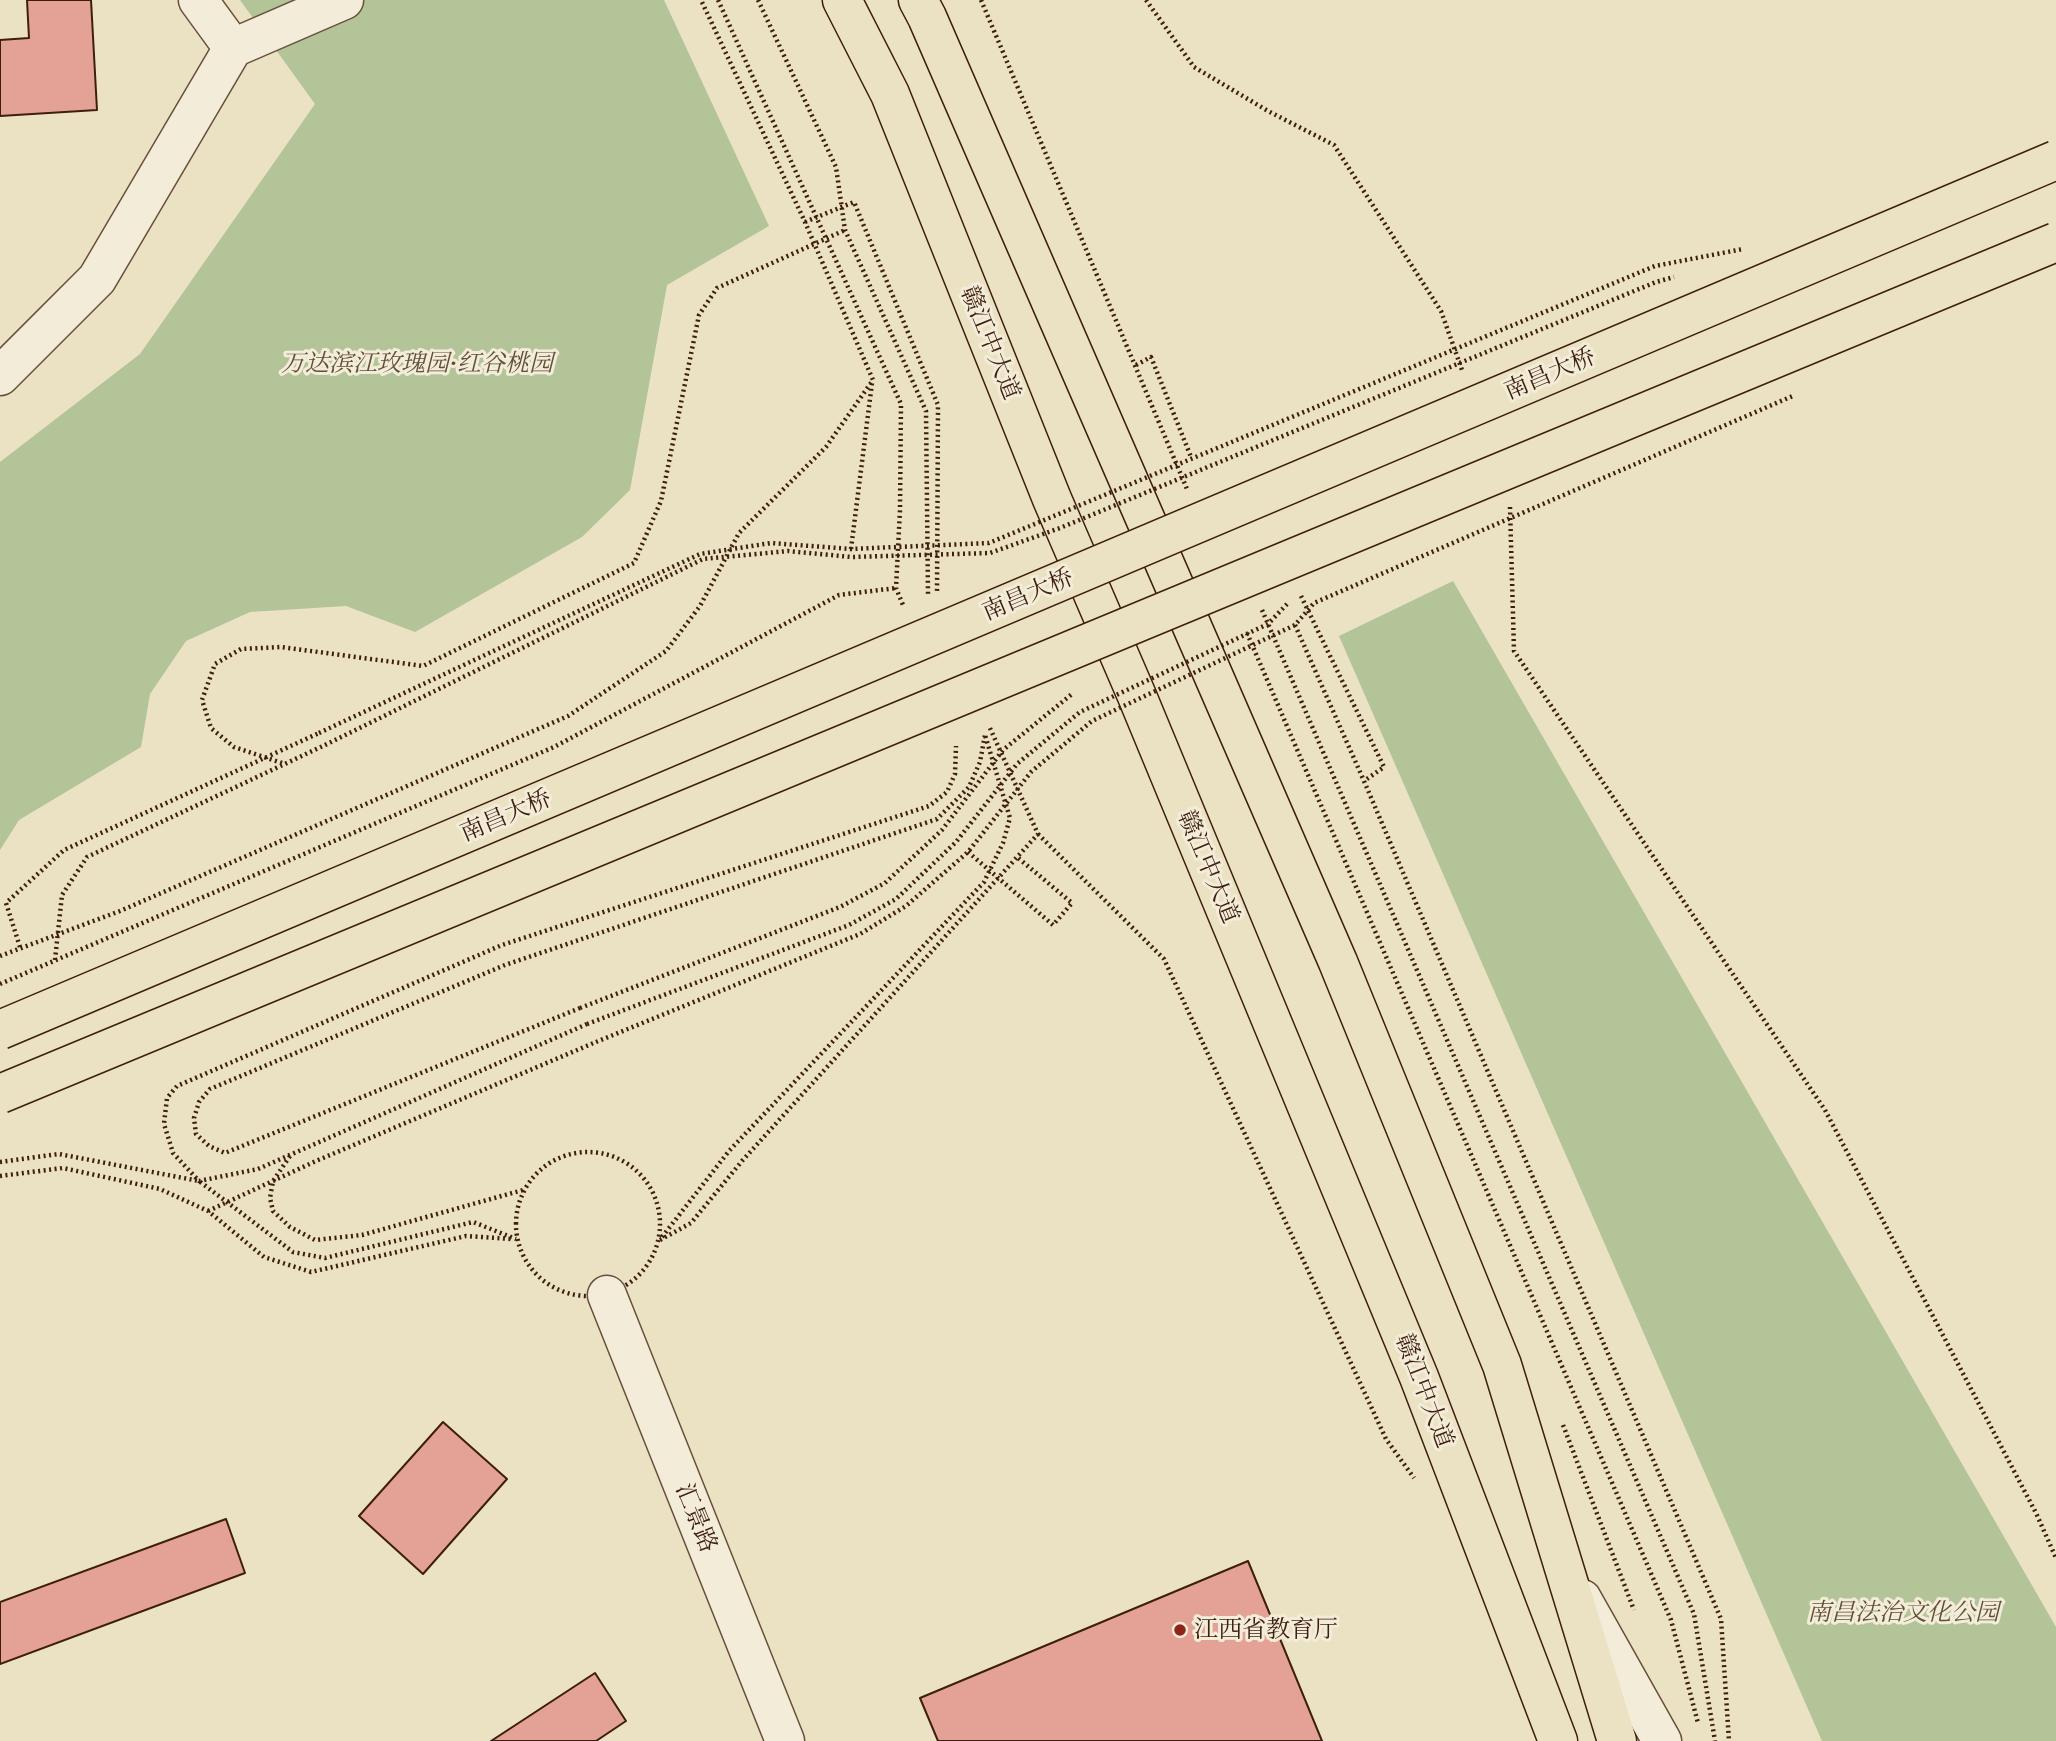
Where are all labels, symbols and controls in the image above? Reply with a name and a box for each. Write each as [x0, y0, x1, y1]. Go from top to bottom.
street label: 赣江中大道 [954, 282, 1026, 404]
street label: 南昌大桥 [1500, 342, 1600, 406]
park label: 万达滨江玫瑰园·红谷桃园 [281, 350, 553, 378]
street label: 南昌大桥 [978, 563, 1078, 627]
street label: 南昌大桥 [456, 784, 556, 848]
street label: 赣江中大道 [1171, 806, 1245, 928]
street label: 赣江中大道 [1389, 1330, 1459, 1452]
street label: 汇景路 [669, 1479, 723, 1557]
park label: 南昌法治文化公园 [1807, 1599, 1999, 1627]
place label: 江西省教育厅 [1194, 1616, 1338, 1644]
marker: 江西省教育厅 [1172, 1622, 1188, 1638]

